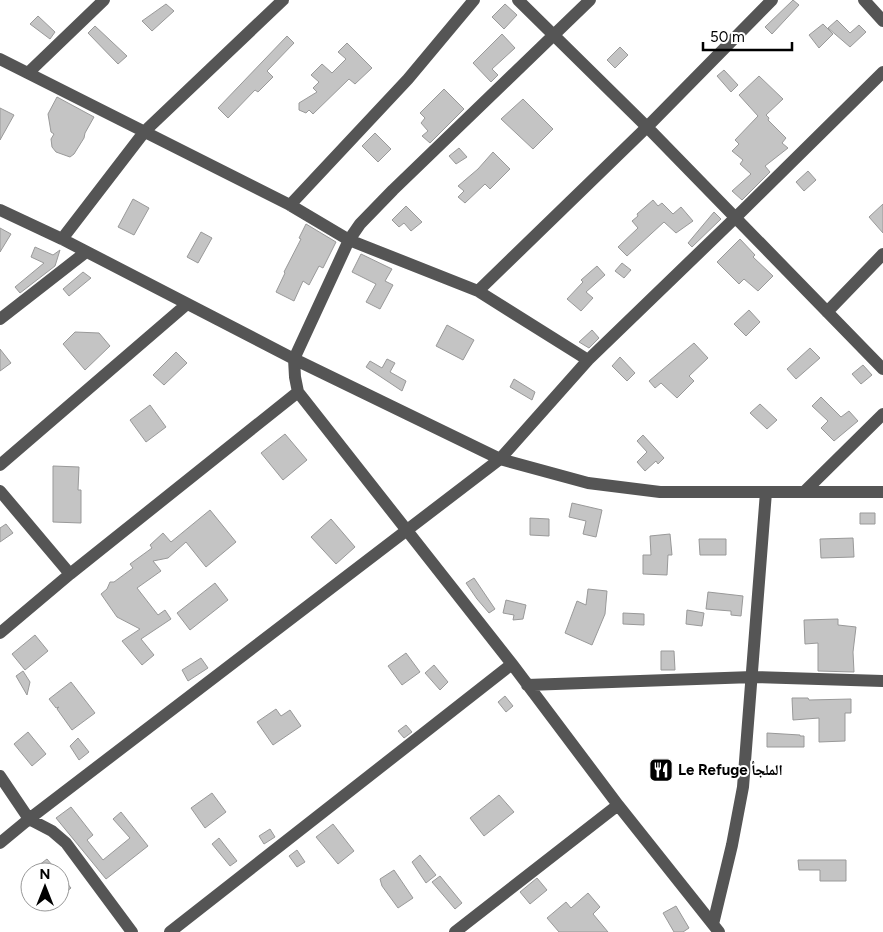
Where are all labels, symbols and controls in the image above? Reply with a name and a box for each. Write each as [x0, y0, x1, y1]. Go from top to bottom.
scale bar [703, 20, 792, 52]
text: 50 m [710, 28, 745, 46]
restaurant icon: Le Refuge الملجأ [648, 757, 674, 783]
place label: Le Refuge الملجأ [678, 761, 783, 779]
north arrow [20, 862, 70, 912]
text: N [40, 866, 50, 883]

